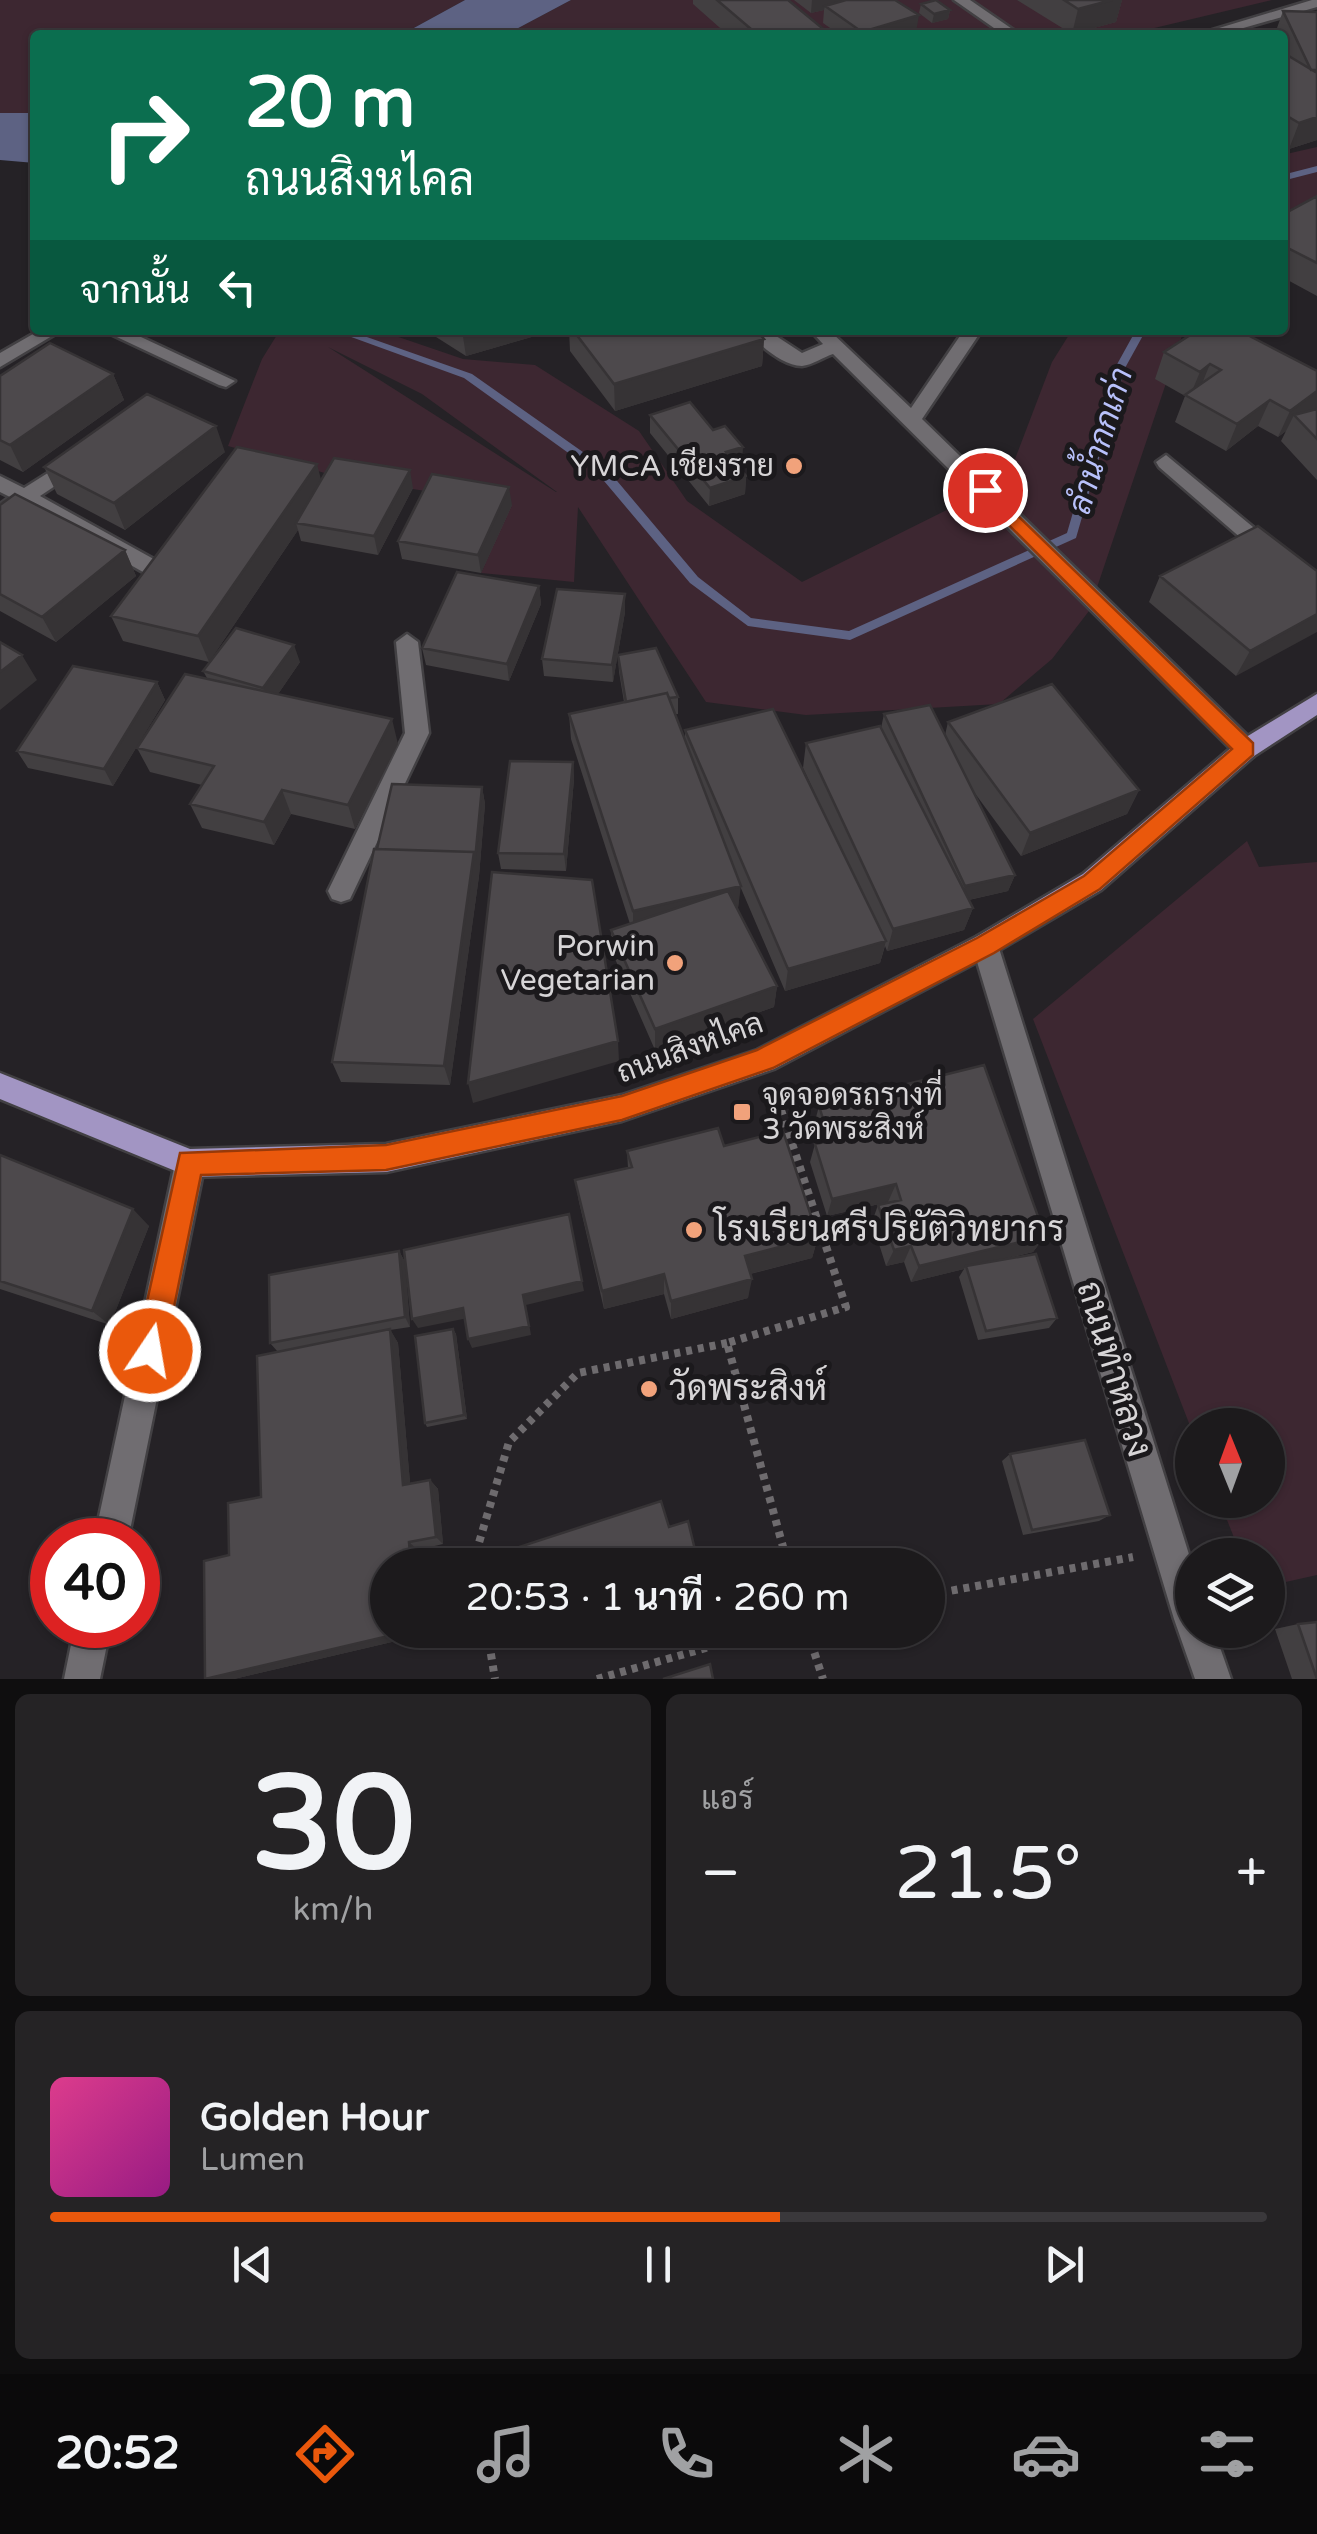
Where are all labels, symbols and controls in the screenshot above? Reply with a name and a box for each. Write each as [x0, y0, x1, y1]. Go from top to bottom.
text: 20 m [245, 62, 415, 146]
icon: right [80, 70, 210, 200]
text: ถนนสิงหไคล [245, 154, 474, 208]
icon: left [210, 260, 265, 315]
text: จากนั้น [80, 268, 190, 314]
water label: ลำน้ำกกเก่า [1050, 360, 1141, 519]
place label: YMCA เชียงราย [570, 447, 774, 485]
pin [943, 448, 1028, 533]
marker: YMCA เชียงราย [783, 455, 805, 477]
icon: arrive [958, 463, 1013, 518]
place label: Porwin Vegetarian [501, 928, 655, 999]
marker: Porwin Vegetarian [664, 952, 686, 974]
street label: ถนนสิงหไคล [611, 1003, 768, 1092]
place label: จุดจอดรถรางที่ 3 วัดพระสิงห์ [762, 1069, 943, 1148]
marker: จุดจอดรถรางที่ 3 วัดพระสิงห์ [731, 1101, 753, 1123]
place label: โรงเรียนศรีปริยัติวิทยากร [712, 1206, 1064, 1251]
marker: โรงเรียนศรีปริยัติวิทยากร [683, 1219, 705, 1241]
street label: ถนนทำหลวง [1067, 1276, 1161, 1462]
position arrow [98, 1299, 202, 1403]
place label: วัดพระสิงห์ [669, 1365, 827, 1410]
marker: วัดพระสิงห์ [638, 1378, 660, 1400]
north arrow [1175, 1408, 1285, 1518]
map controls [1175, 1408, 1285, 1648]
speed limit sign: 40 [30, 1518, 160, 1648]
button: layers [1175, 1538, 1285, 1648]
text: 20:53 · 1 นาที · 260 m [466, 1575, 849, 1621]
text: 30 [251, 1748, 415, 1904]
text: แอร์ [701, 1780, 754, 1818]
text: 21.5° [894, 1829, 1082, 1919]
text: − [701, 1841, 740, 1907]
text: + [1236, 1841, 1267, 1907]
text: km/h [293, 1891, 373, 1929]
text: Golden Hour [200, 2095, 429, 2141]
text: Lumen [200, 2141, 305, 2179]
icon: previous [225, 2237, 280, 2292]
icon: pause [631, 2237, 686, 2292]
icon: next [1037, 2237, 1092, 2292]
icon: directions [290, 2419, 360, 2489]
icon: music [471, 2419, 541, 2489]
icon: phone [651, 2419, 721, 2489]
icon: climate [831, 2419, 901, 2489]
icon: car [1011, 2419, 1081, 2489]
icon: filters [1192, 2419, 1262, 2489]
text: 20:52 [55, 2427, 180, 2481]

